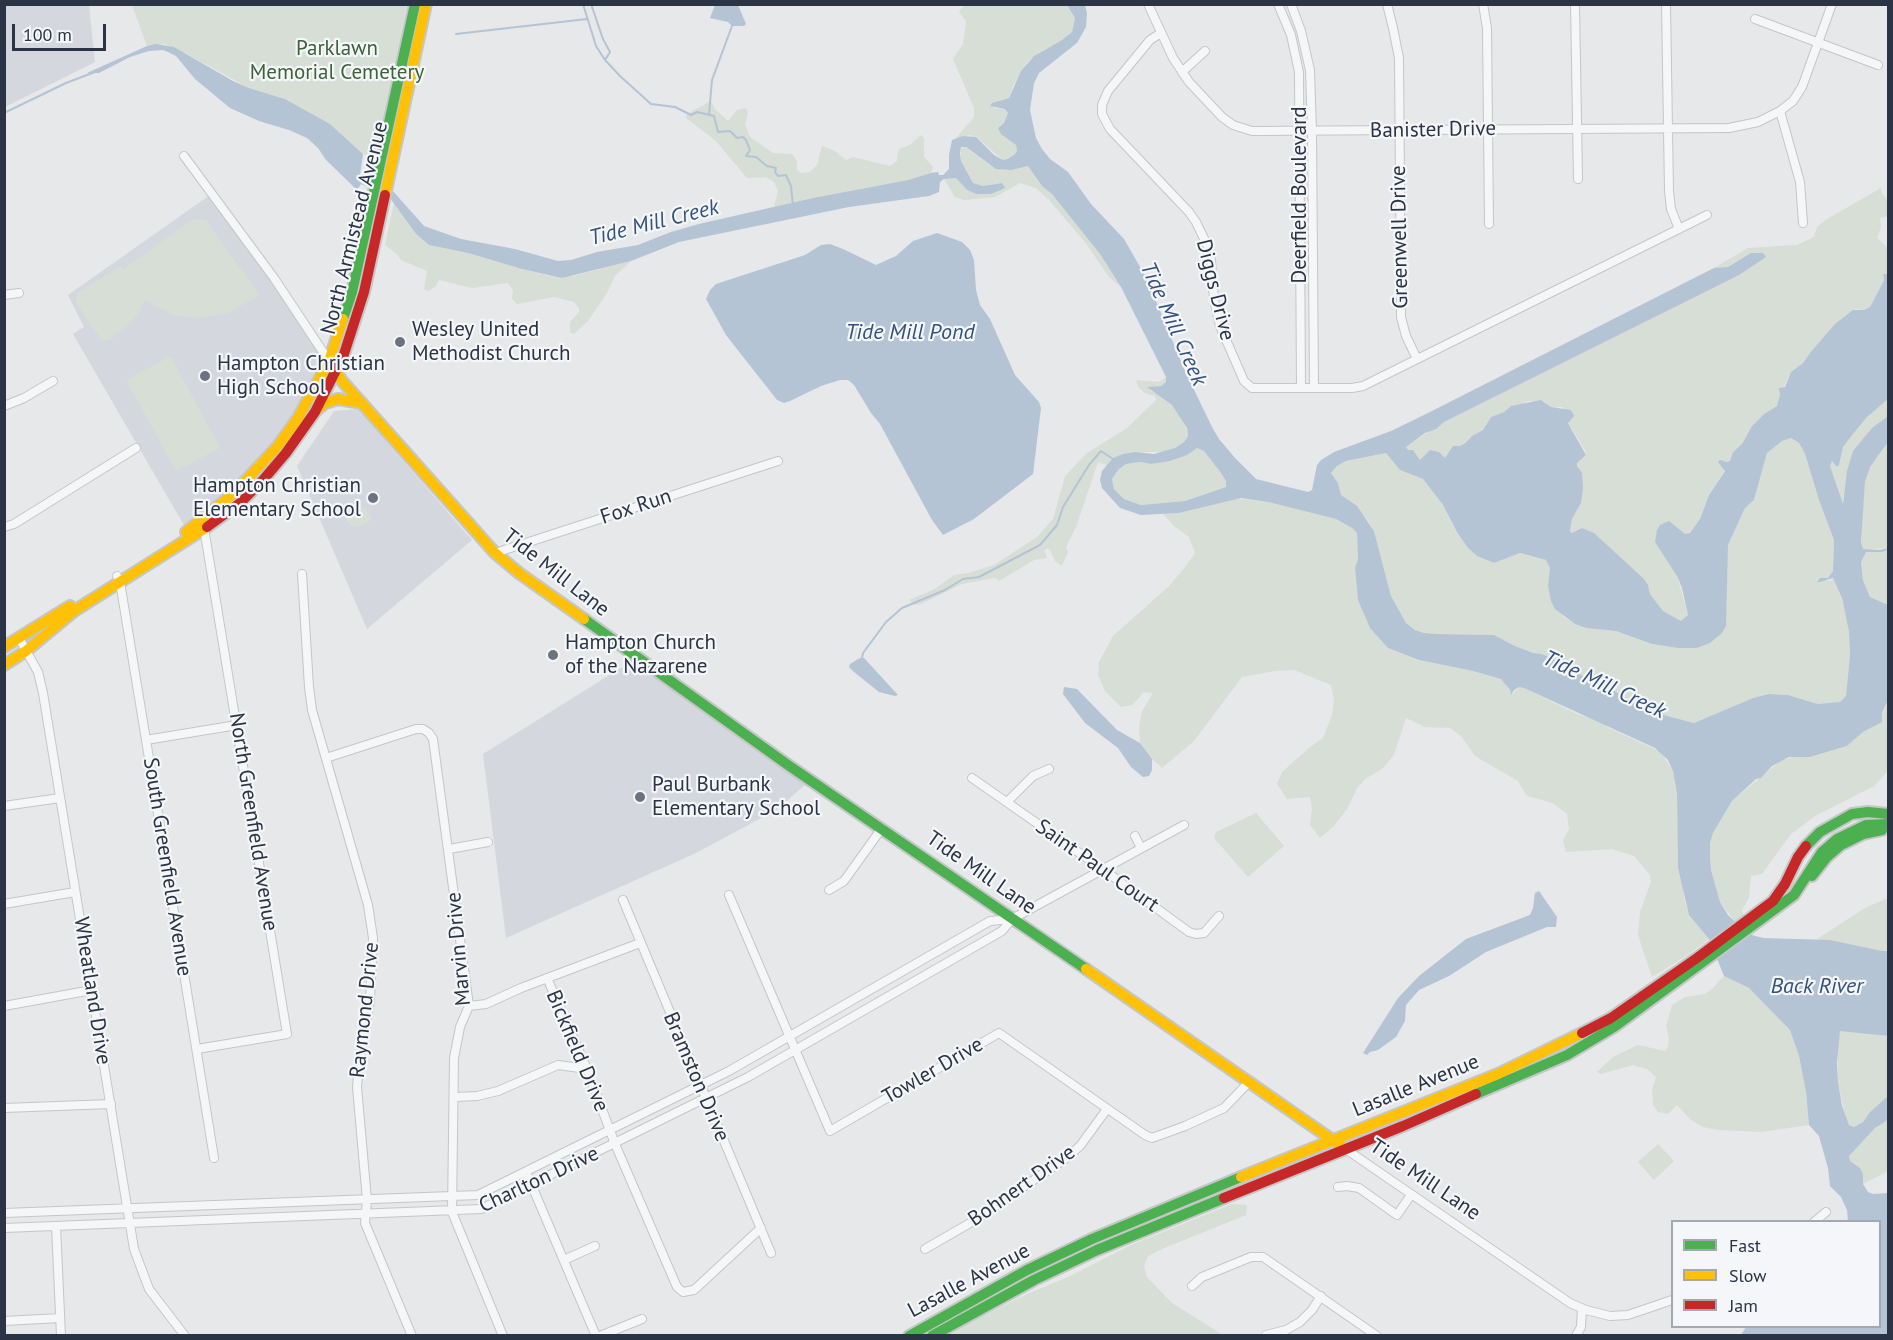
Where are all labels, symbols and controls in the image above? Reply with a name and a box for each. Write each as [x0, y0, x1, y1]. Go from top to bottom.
scale bar [15, 12, 110, 50]
text: 100 m [23, 23, 72, 46]
park label: Parklawn Memorial Cemetery [250, 36, 424, 86]
street label: Deerfield Boulevard [1287, 106, 1313, 284]
street label: Banister Drive [1370, 116, 1496, 144]
street label: North Armistead Avenue [316, 119, 394, 337]
street label: Greenwell Drive [1386, 165, 1414, 309]
water label: Tide Mill Creek [586, 194, 722, 252]
street label: Diggs Drive [1190, 237, 1240, 343]
water label: Tide Mill Creek [1134, 258, 1212, 390]
place label: Wesley United Methodist Church [412, 317, 571, 367]
water label: Tide Mill Pond [845, 320, 975, 346]
marker: Wesley United Methodist Church [393, 335, 407, 349]
place label: Hampton Christian High School [217, 351, 385, 401]
marker: Hampton Christian High School [198, 369, 212, 383]
place label: Hampton Christian Elementary School [193, 473, 361, 523]
street label: Fox Run [597, 484, 675, 530]
marker: Hampton Christian Elementary School [366, 491, 380, 505]
street label: Tide Mill Lane [498, 524, 614, 622]
place label: Hampton Church of the Nazarene [565, 630, 716, 680]
water label: Tide Mill Creek [1538, 645, 1670, 725]
marker: Hampton Church of the Nazarene [546, 648, 560, 662]
street label: North Greenfield Avenue [223, 711, 283, 933]
street label: South Greenfield Avenue [137, 756, 197, 978]
place label: Paul Burbank Elementary School [652, 772, 820, 822]
marker: Paul Burbank Elementary School [633, 790, 647, 804]
street label: Saint Paul Court [1031, 814, 1163, 918]
street label: Tide Mill Lane [921, 826, 1041, 920]
street label: Marvin Drive [441, 891, 477, 1007]
street label: Wheatland Drive [68, 915, 116, 1067]
street label: Raymond Drive [345, 941, 385, 1079]
water label: Back River [1771, 974, 1863, 1000]
street label: Bickfield Drive [540, 986, 614, 1116]
street label: Bramston Drive [657, 1009, 735, 1145]
street label: Towler Drive [878, 1032, 988, 1110]
street label: Lasalle Avenue [1349, 1049, 1483, 1123]
street label: Tide Mill Lane [1365, 1134, 1485, 1226]
street label: Bohnert Drive [964, 1140, 1080, 1232]
street label: Charlton Drive [475, 1141, 603, 1219]
legend [1671, 1220, 1881, 1328]
text: Fast [1729, 1234, 1761, 1257]
street label: Lasalle Avenue [904, 1238, 1034, 1324]
text: Slow [1729, 1264, 1767, 1287]
text: Jam [1729, 1294, 1758, 1317]

